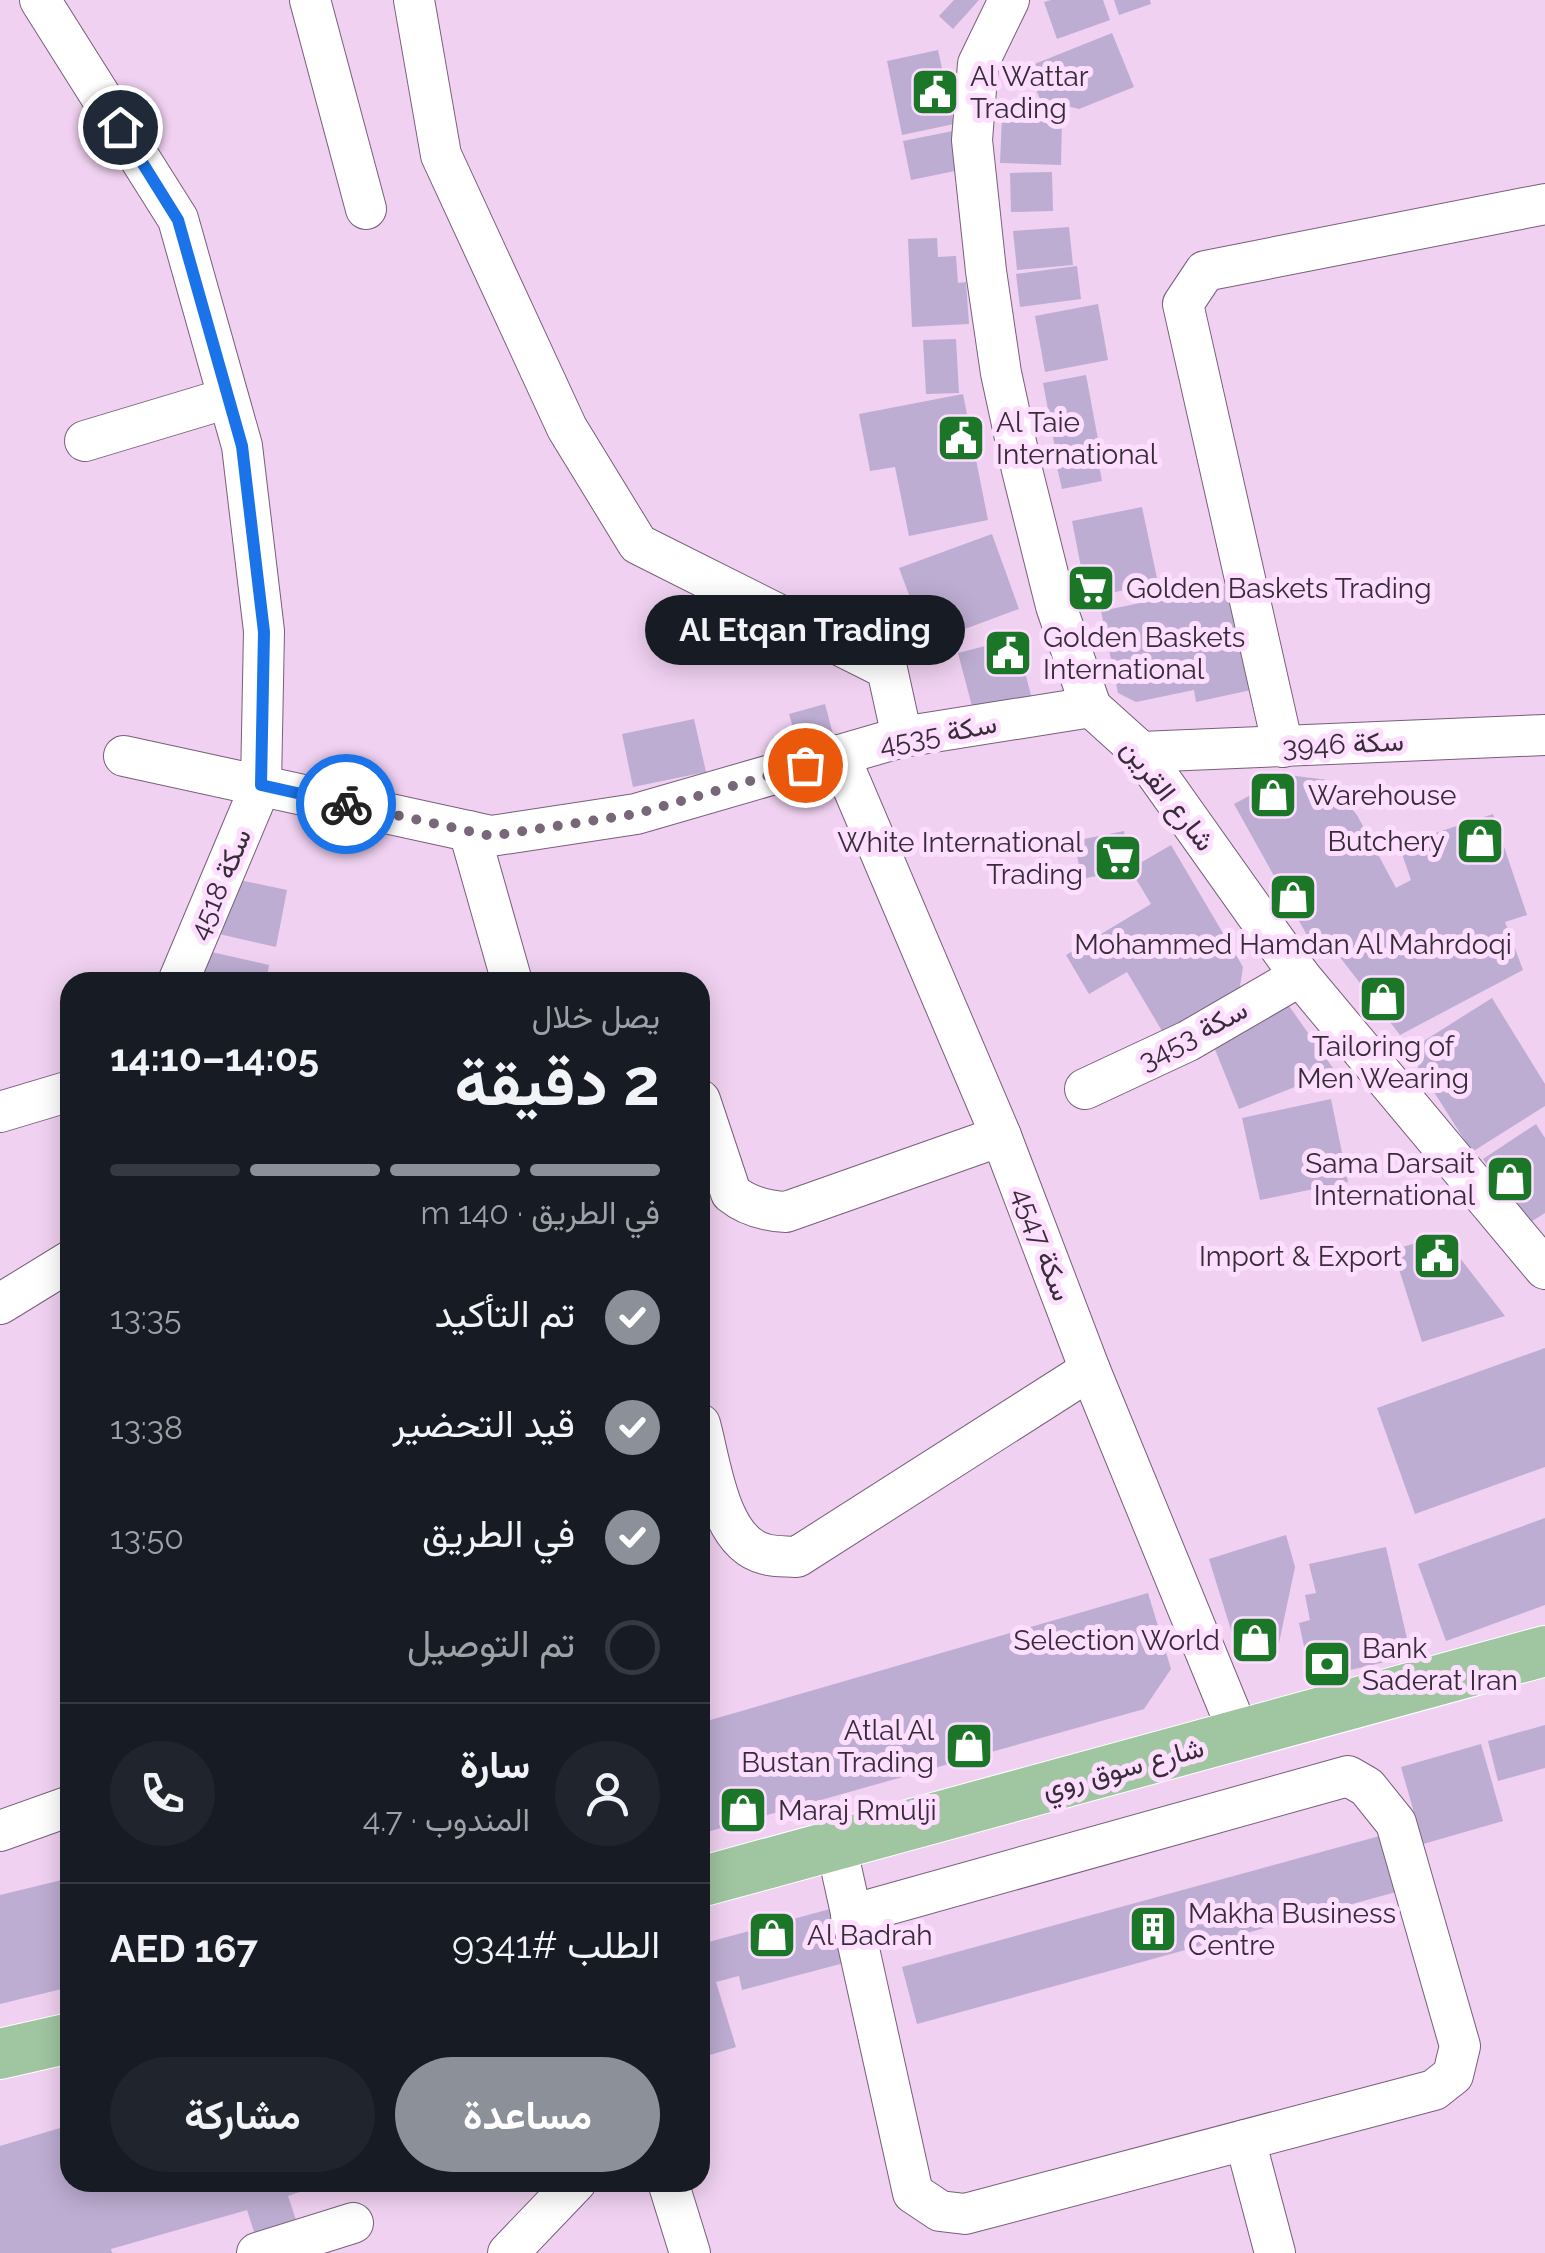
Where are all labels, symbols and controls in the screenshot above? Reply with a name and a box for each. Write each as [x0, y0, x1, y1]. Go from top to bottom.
place label: Al Wattar Trading [970, 60, 1089, 125]
public building icon: Al Wattar Trading [909, 66, 961, 118]
pin [78, 85, 163, 170]
icon: home [93, 100, 148, 155]
place label: Al Taie International [996, 406, 1158, 471]
public building icon: Al Taie International [935, 412, 987, 464]
supermarket icon: Golden Baskets Trading [1065, 562, 1117, 614]
place label: Golden Baskets Trading [1126, 572, 1431, 605]
callout: Al Etqan Trading [645, 595, 965, 665]
text: Al Etqan Trading [679, 611, 931, 648]
place label: Golden Baskets International [1043, 621, 1245, 686]
public building icon: Golden Baskets International [982, 627, 1034, 679]
street label: سكة 4535 [877, 706, 999, 762]
pin [763, 723, 848, 808]
street label: سكة 3946 [1281, 724, 1405, 764]
street label: شارع القرين [1113, 733, 1222, 859]
icon: bag [778, 738, 833, 793]
courier [296, 754, 396, 854]
shop icon: Warehouse [1247, 769, 1299, 821]
icon: bike [319, 777, 374, 832]
place label: Warehouse [1308, 779, 1456, 812]
shop icon: Butchery [1454, 815, 1506, 867]
street label: سكة 4518 [182, 824, 258, 944]
place label: Butchery [1327, 825, 1445, 858]
place label: White International Trading [837, 826, 1083, 891]
supermarket icon: White International Trading [1092, 832, 1144, 884]
shop icon: Mohammed Hamdan Al Mahrdoqi [1267, 871, 1319, 923]
place label: Mohammed Hamdan Al Mahrdoqi [1074, 928, 1512, 961]
shop icon: Tailoring of Men Wearing [1357, 973, 1409, 1025]
street label: سكة 3453 [1133, 993, 1253, 1077]
text: يصل خلال [532, 998, 660, 1035]
place label: Tailoring of Men Wearing [1297, 1030, 1469, 1095]
text: 14:05–14:10 [110, 1035, 319, 1080]
text: 2 دقيقة [454, 1044, 660, 1120]
place label: Sama Darsait International [1305, 1147, 1476, 1212]
shop icon: Sama Darsait International [1484, 1153, 1536, 1205]
street label: سكة 4547 [1005, 1183, 1079, 1305]
text: في الطريق · 140 m [420, 1194, 660, 1231]
public building icon: Import & Export [1411, 1230, 1463, 1282]
place label: Import & Export [1199, 1240, 1403, 1273]
icon: check [605, 1290, 660, 1345]
text: تم التأكيد [434, 1291, 575, 1336]
text: 13:35 [110, 1299, 181, 1336]
icon: check [605, 1400, 660, 1455]
text: قيد التحضير [392, 1401, 575, 1446]
text: 13:38 [110, 1409, 183, 1446]
icon: check [605, 1510, 660, 1565]
text: في الطريق [422, 1511, 575, 1556]
text: 13:50 [110, 1519, 184, 1556]
shop icon: Selection World [1229, 1614, 1281, 1666]
text: تم التوصيل [407, 1621, 575, 1666]
place label: Selection World [1014, 1624, 1220, 1657]
place label: Bank Saderat Iran [1362, 1632, 1518, 1697]
bank icon: Bank Saderat Iran [1301, 1638, 1353, 1690]
place label: Atlal Al Bustan Trading [741, 1714, 934, 1779]
shop icon: Atlal Al Bustan Trading [943, 1720, 995, 1772]
street label: شارع سوق روي [1039, 1731, 1209, 1811]
button: phone [110, 1741, 215, 1846]
button: person [555, 1741, 660, 1846]
text: سارة [460, 1742, 530, 1787]
shop icon: Maraj Rmulji [717, 1784, 769, 1836]
place label: Maraj Rmulji [778, 1794, 937, 1827]
text: المندوب · 4.7 [363, 1801, 530, 1838]
place label: Makha Business Centre [1188, 1897, 1396, 1962]
building icon: Makha Business Centre [1127, 1903, 1179, 1955]
shop icon: Al Badrah [746, 1909, 798, 1961]
place label: Al Badrah [807, 1919, 933, 1952]
text: الطلب #9341 [452, 1922, 660, 1967]
text: AED 167 [110, 1926, 258, 1971]
button: مشاركة [110, 2057, 375, 2172]
button: مساعدة [395, 2057, 660, 2172]

